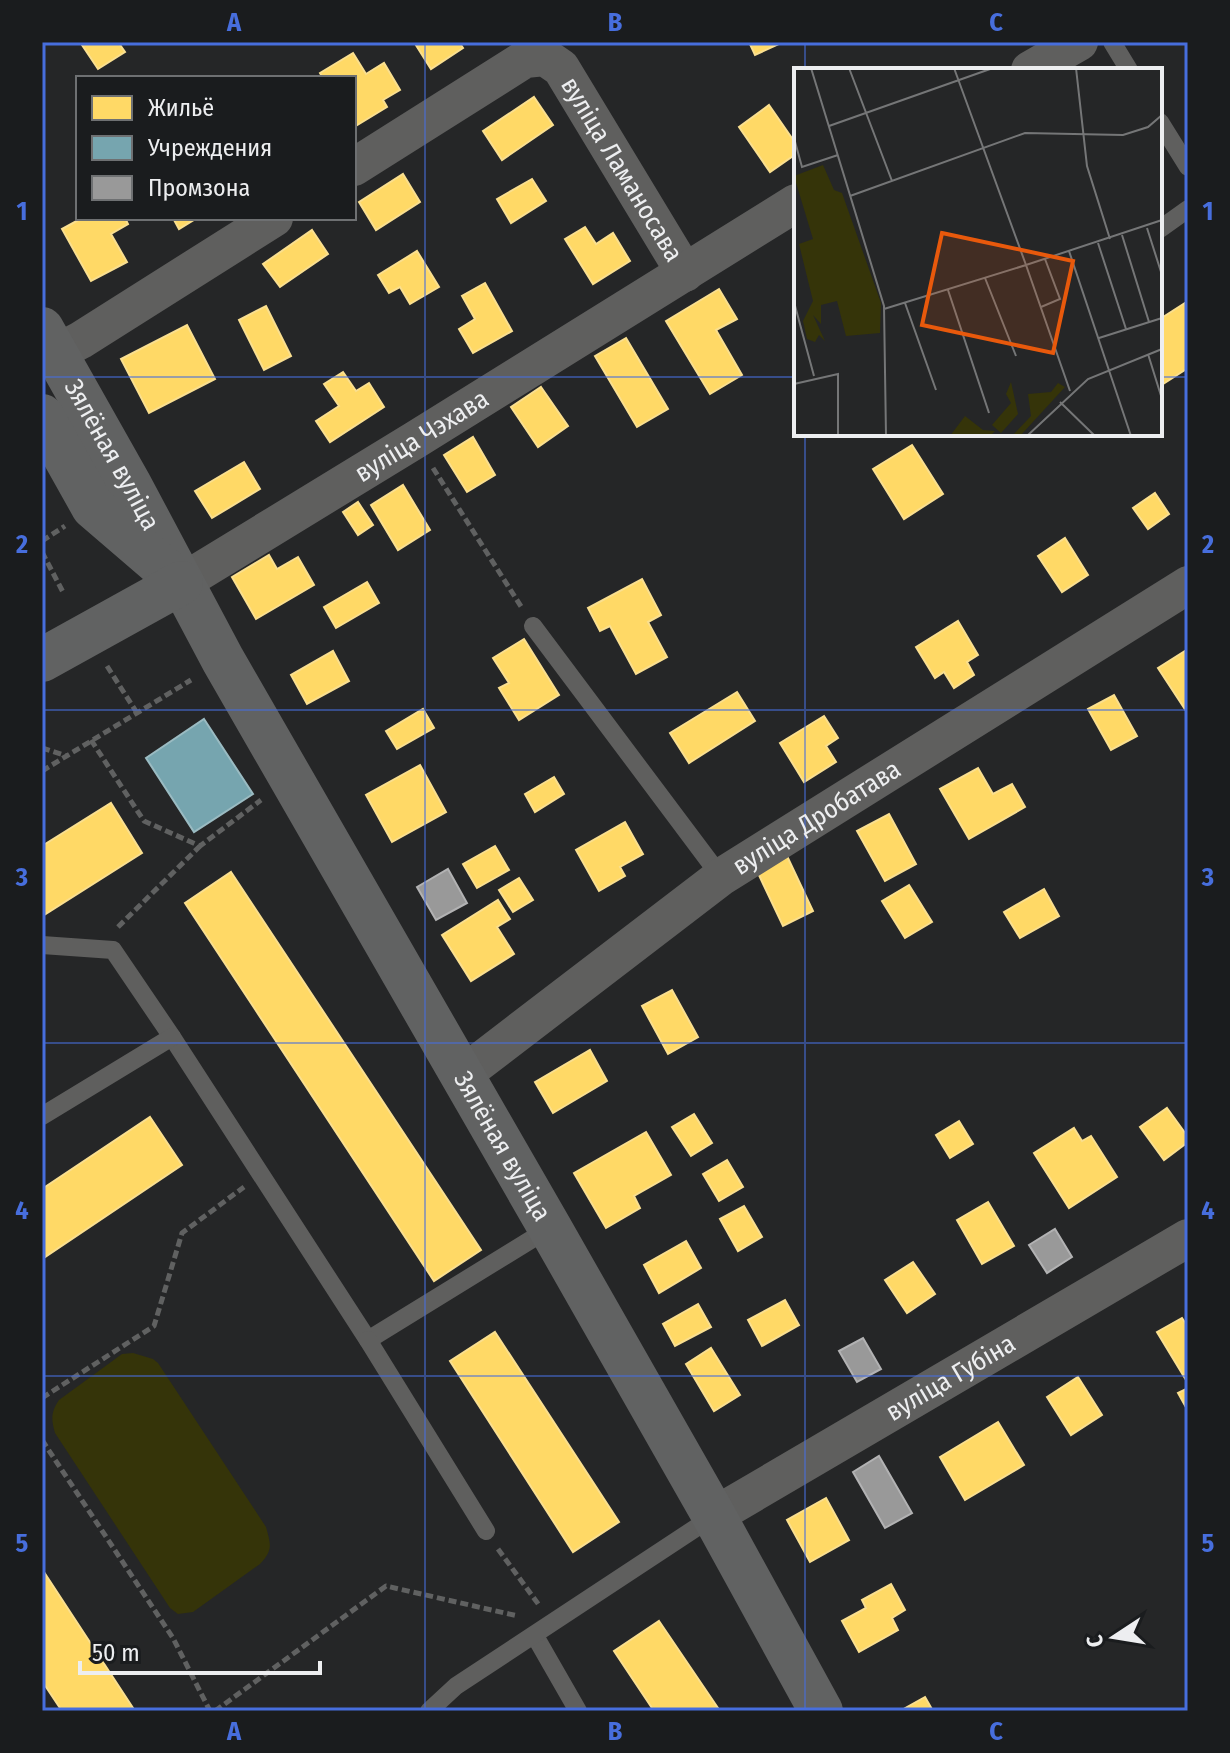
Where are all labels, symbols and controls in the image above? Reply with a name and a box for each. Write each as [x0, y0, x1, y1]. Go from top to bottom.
text: A [226, 7, 242, 38]
text: B [608, 7, 623, 38]
text: C [989, 7, 1003, 38]
inset map [794, 68, 1162, 436]
street label: вуліца Ламаносава [554, 72, 689, 267]
legend [76, 76, 356, 220]
text: Жильё [148, 94, 214, 122]
text: Учреждения [147, 134, 272, 162]
text: Промзона [148, 174, 250, 202]
text: 1 [17, 196, 28, 227]
text: 1 [1203, 196, 1214, 227]
street label: Зялёная вуліца [58, 374, 166, 536]
street label: вуліца Чэхава [349, 383, 494, 489]
text: 2 [15, 529, 28, 560]
text: 2 [1201, 529, 1214, 560]
street label: вуліца Дробатава [727, 754, 906, 882]
text: 3 [15, 862, 28, 893]
text: 3 [1201, 862, 1214, 893]
street label: Зялёная вуліца [447, 1066, 558, 1227]
text: 4 [15, 1195, 29, 1226]
text: 4 [1201, 1195, 1215, 1226]
street label: вуліца Губіна [880, 1328, 1021, 1428]
text: 5 [16, 1528, 29, 1559]
text: 5 [1202, 1528, 1215, 1559]
north arrow [1074, 1597, 1154, 1677]
scale bar [80, 1625, 320, 1675]
text: С [1080, 1632, 1109, 1650]
text: 50 m [92, 1639, 140, 1667]
text: A [226, 1716, 242, 1747]
text: B [608, 1716, 623, 1747]
text: C [989, 1716, 1003, 1747]

